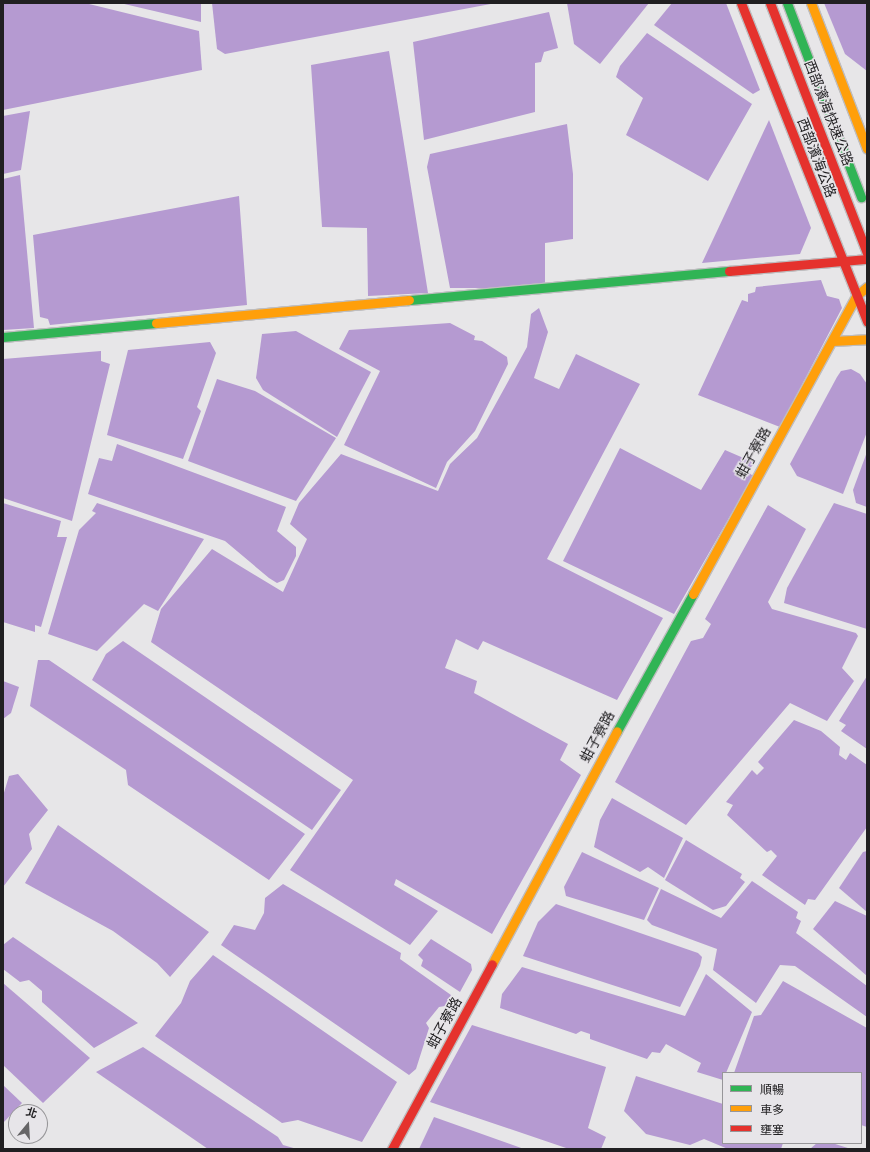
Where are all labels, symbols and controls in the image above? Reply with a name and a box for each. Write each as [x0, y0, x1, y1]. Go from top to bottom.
street label: 西部濱海快速公路 [800, 58, 856, 168]
street label: 西部濱海公路 [793, 116, 839, 200]
street label: 蚶子寮路 [733, 424, 775, 482]
street label: 蚶子寮路 [577, 708, 619, 766]
street label: 蚶子寮路 [424, 994, 466, 1052]
legend [722, 1072, 862, 1144]
text: 順暢 [760, 1084, 784, 1096]
north arrow [8, 1104, 48, 1144]
text: 車多 [760, 1104, 784, 1116]
text: 北 [25, 1106, 38, 1120]
text: 壅塞 [760, 1124, 784, 1136]

